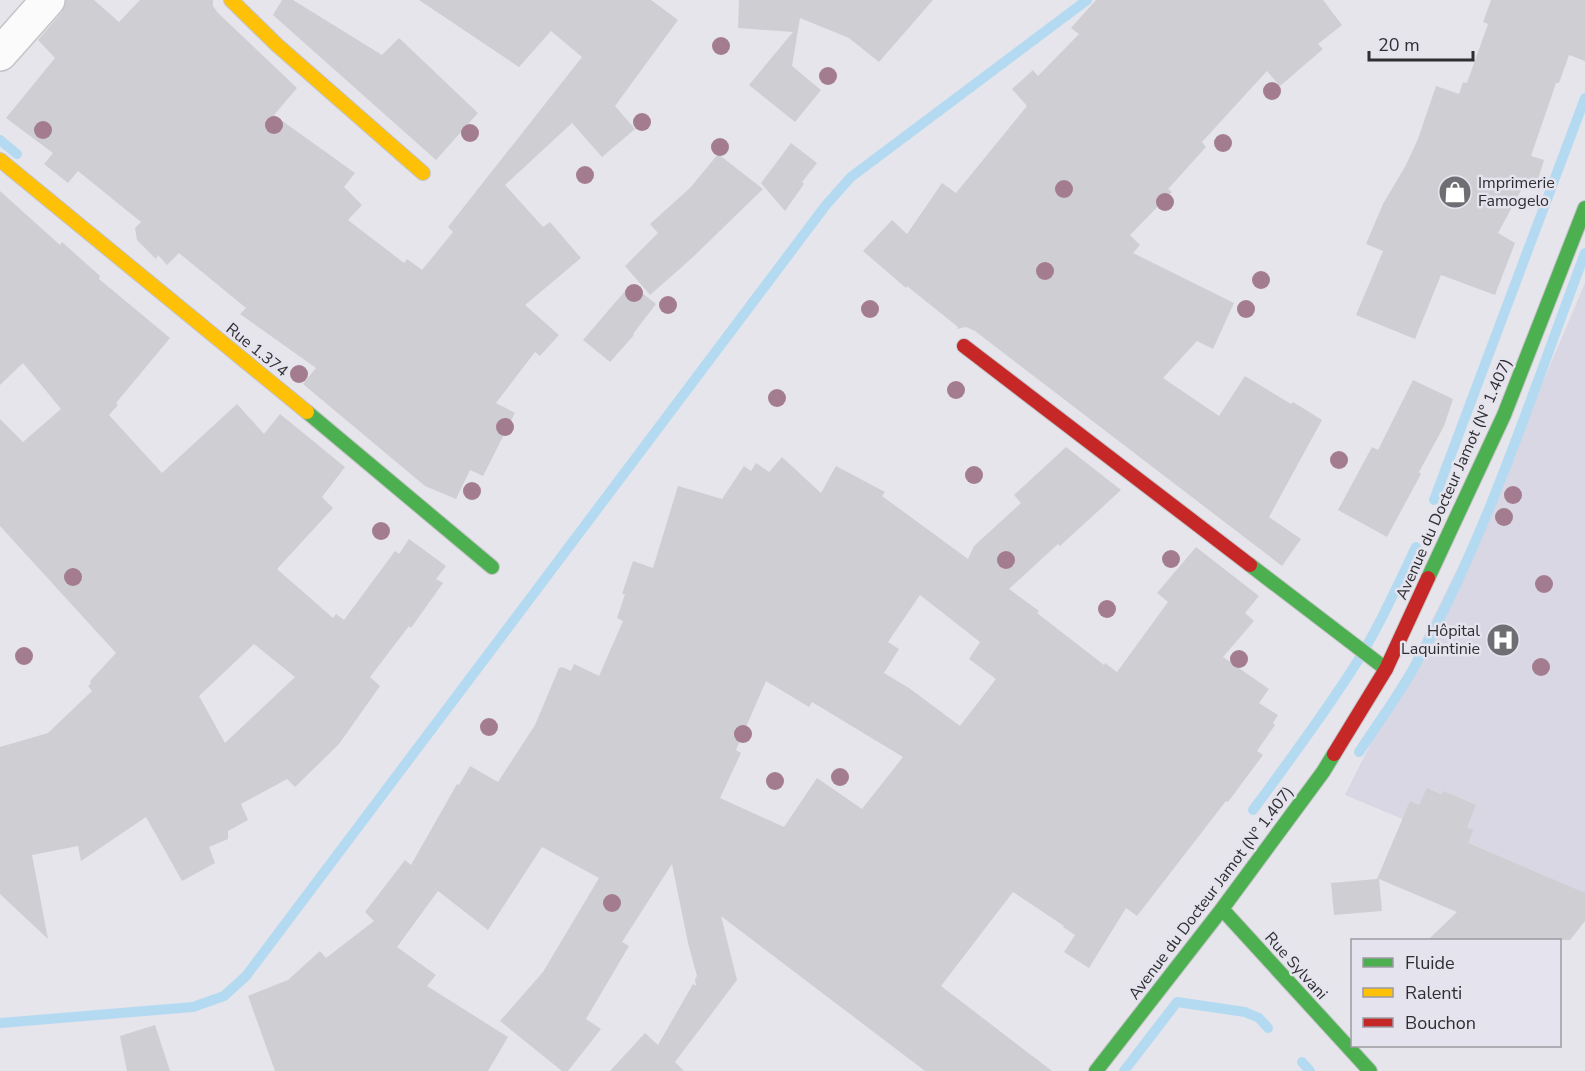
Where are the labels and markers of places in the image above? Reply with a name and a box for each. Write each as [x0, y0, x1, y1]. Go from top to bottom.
place label: Imprimerie Famogelo [1478, 172, 1555, 212]
shop icon: Imprimerie Famogelo [1437, 174, 1473, 210]
place label: Hôpital Laquintinie [1401, 620, 1480, 660]
hospital icon: Hôpital Laquintinie [1485, 622, 1521, 658]

